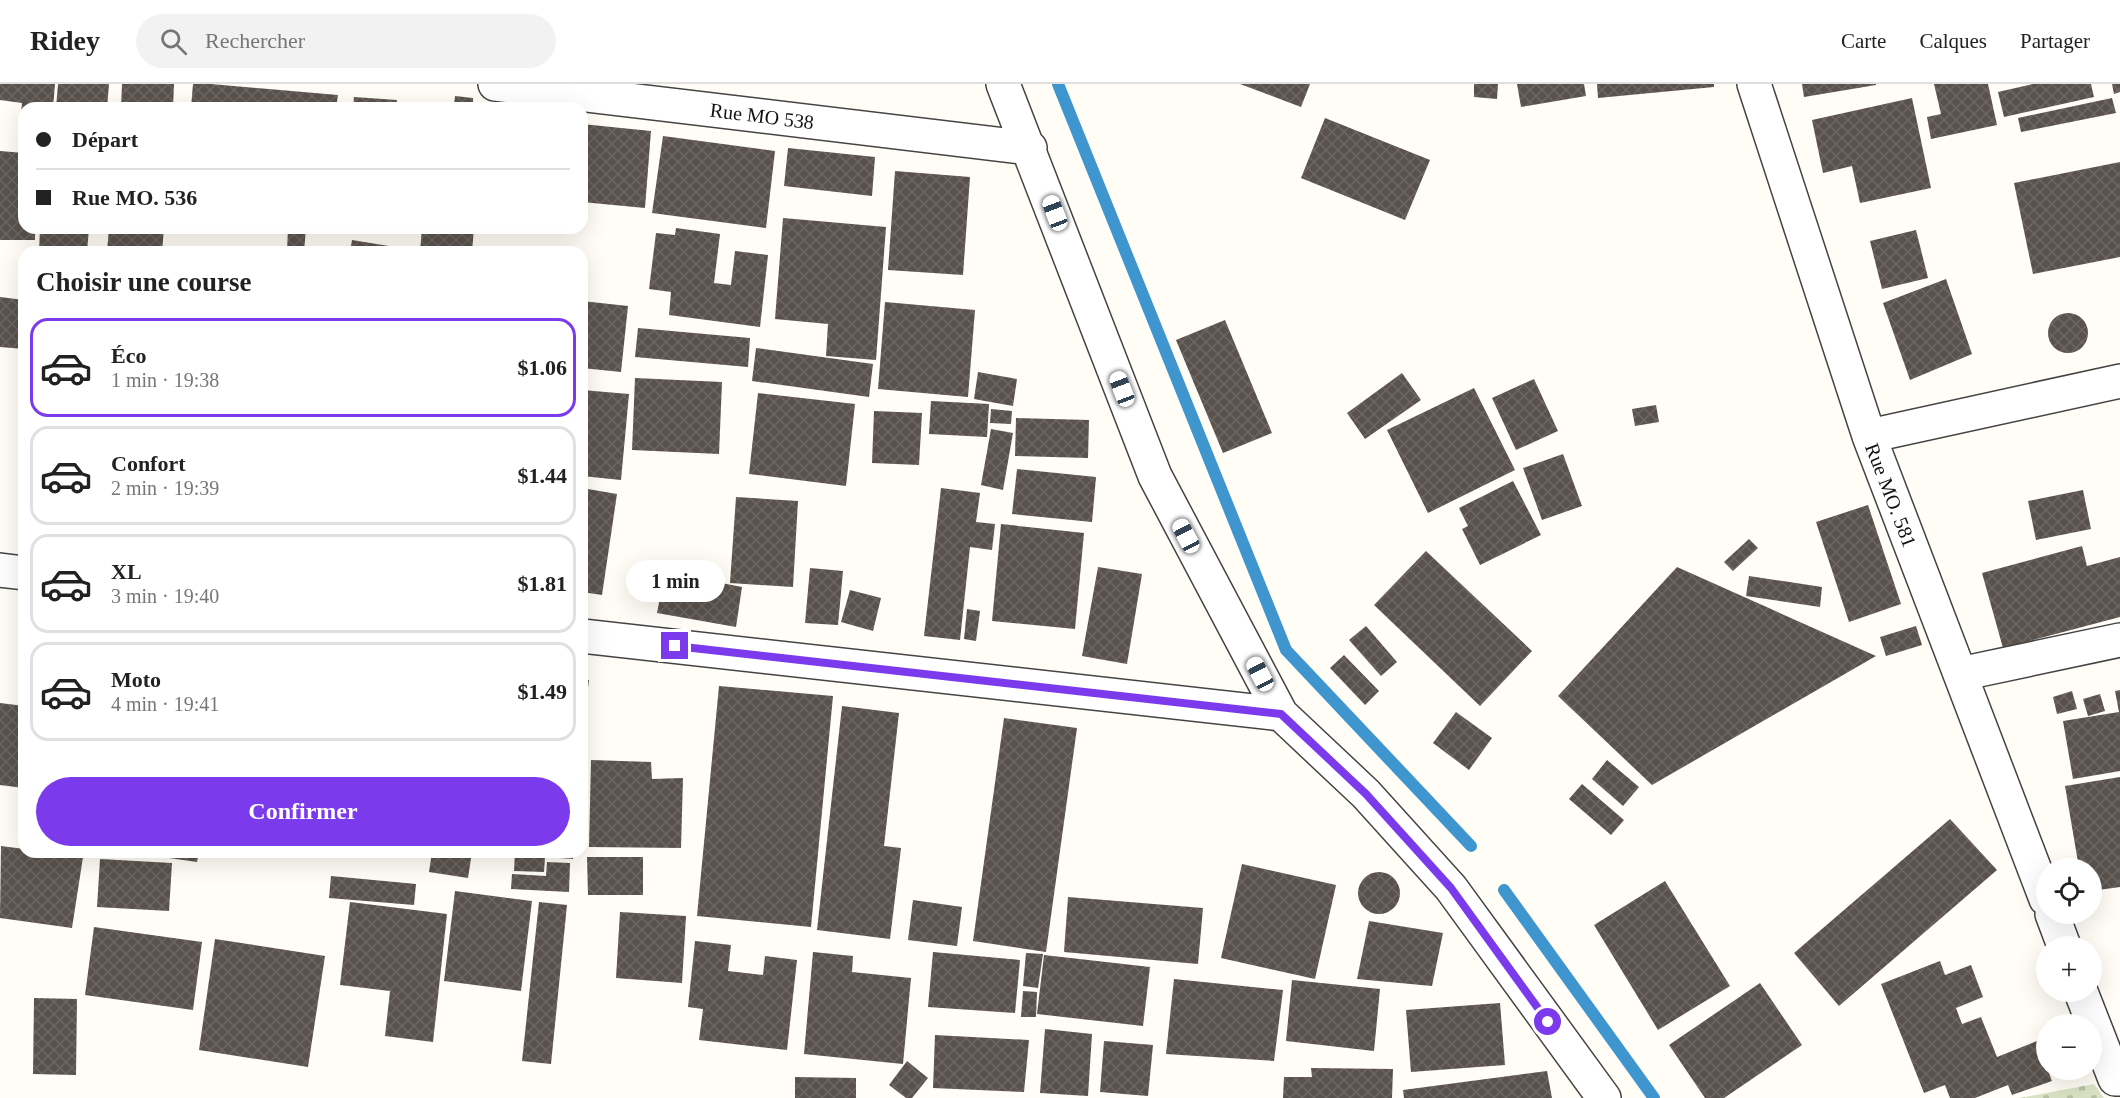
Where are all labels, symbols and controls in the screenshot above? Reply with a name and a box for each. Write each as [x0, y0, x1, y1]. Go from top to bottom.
search box [136, 14, 556, 68]
text: Ridey [30, 25, 100, 56]
icon: search [157, 25, 190, 58]
text: Rechercher [205, 28, 305, 53]
text: Carte [1841, 29, 1886, 53]
text: Calques [1919, 29, 1987, 53]
text: Partager [2020, 29, 2090, 53]
street label: Rue MO 538 [709, 99, 815, 133]
text: Départ [72, 127, 138, 152]
text: Rue MO. 536 [72, 185, 197, 210]
car [1040, 193, 1070, 233]
text: Choisir une course [36, 267, 252, 297]
icon: car [39, 341, 93, 395]
text: Éco [111, 343, 146, 368]
text: $1.06 [518, 355, 567, 380]
text: 1 min · 19:38 [111, 369, 219, 391]
car [1107, 369, 1137, 409]
street label: Rue MO. 581 [1861, 440, 1921, 550]
icon: car [39, 449, 93, 503]
text: Confort [111, 451, 186, 476]
text: $1.44 [518, 463, 567, 488]
text: 2 min · 19:39 [111, 477, 219, 499]
car [1170, 516, 1202, 556]
icon: car [39, 557, 93, 611]
text: XL [111, 559, 142, 584]
callout: 1 min [626, 559, 724, 601]
text: 1 min [651, 570, 700, 592]
text: $1.81 [518, 571, 567, 596]
text: 3 min · 19:40 [111, 585, 219, 607]
route end [661, 632, 688, 659]
car [1244, 654, 1276, 694]
icon: car [39, 665, 93, 719]
text: Moto [111, 667, 161, 692]
text: $1.49 [518, 679, 567, 704]
text: 4 min · 19:41 [111, 693, 219, 715]
button: Confirmer [36, 777, 570, 846]
map controls [2036, 858, 2102, 1080]
button: locate [2036, 858, 2102, 924]
button: + [2036, 936, 2102, 1002]
route start [1534, 1008, 1561, 1035]
button: − [2036, 1014, 2102, 1080]

